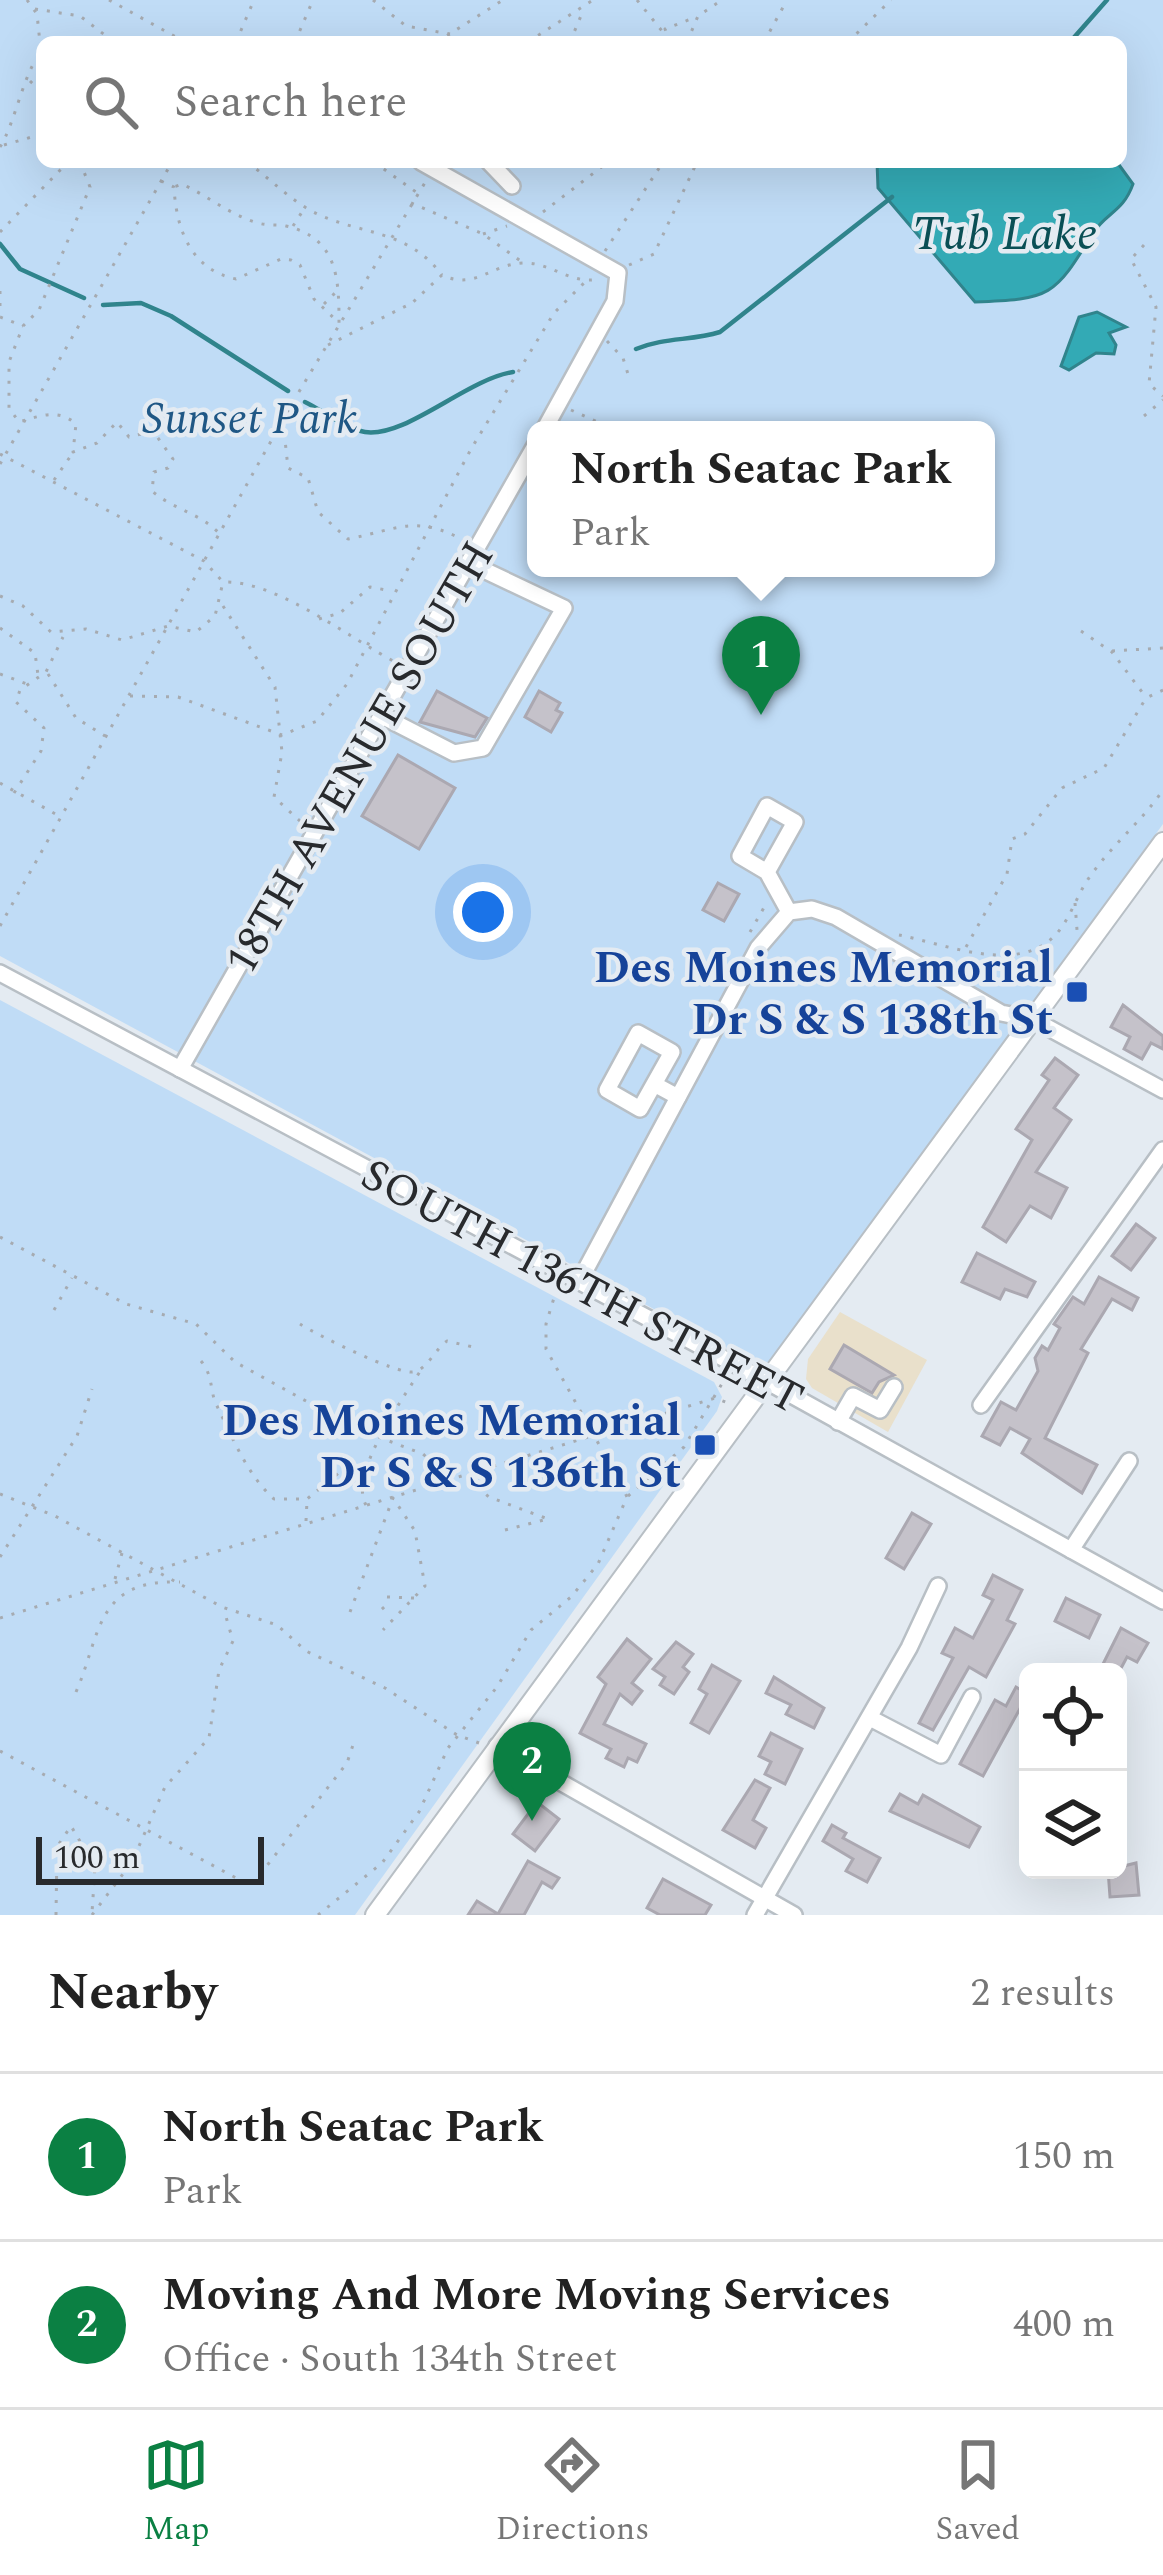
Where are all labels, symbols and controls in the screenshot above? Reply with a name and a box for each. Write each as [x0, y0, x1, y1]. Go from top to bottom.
search box [36, 36, 1127, 168]
text: Search here [174, 68, 407, 137]
icon: search [78, 69, 144, 135]
water label: Tub Lake [912, 198, 1098, 271]
park label: Sunset Park [142, 385, 358, 454]
popup [527, 421, 995, 577]
text: North Seatac Park [570, 435, 952, 504]
text: Park [570, 504, 651, 563]
street label: 18TH AVENUE SOUTH [208, 528, 513, 988]
pin: 1 [722, 616, 800, 715]
your location [453, 882, 513, 942]
place label: Des Moines Memorial Dr S & S 138th St [594, 934, 1053, 1055]
marker: Des Moines Memorial Dr S & S 138th St [1064, 979, 1090, 1005]
street label: SOUTH 136TH STREET [348, 1141, 816, 1433]
place label: Des Moines Memorial Dr S & S 136th St [222, 1387, 681, 1508]
marker: Des Moines Memorial Dr S & S 136th St [692, 1432, 718, 1458]
map controls [1019, 1663, 1127, 1879]
button: locate [1019, 1663, 1127, 1771]
pin: 2 [493, 1722, 571, 1821]
button: layers [1019, 1771, 1127, 1879]
scale bar [36, 1831, 264, 1884]
text: 100 m [54, 1833, 140, 1883]
text: Nearby [48, 1954, 217, 2032]
text: 2 results [971, 1964, 1115, 2023]
text: North Seatac Park [162, 2093, 544, 2162]
text: 1 [76, 2127, 98, 2186]
text: 150 m [1013, 2127, 1115, 2186]
text: Park [162, 2162, 242, 2221]
text: Moving And More Moving Services [162, 2261, 891, 2330]
text: 2 [76, 2295, 98, 2354]
text: 400 m [1013, 2295, 1115, 2354]
text: Office · South 134th Street [162, 2330, 617, 2389]
tab: Map [143, 2432, 209, 2554]
tab: Directions [495, 2432, 649, 2554]
tab: Saved [935, 2432, 1020, 2554]

